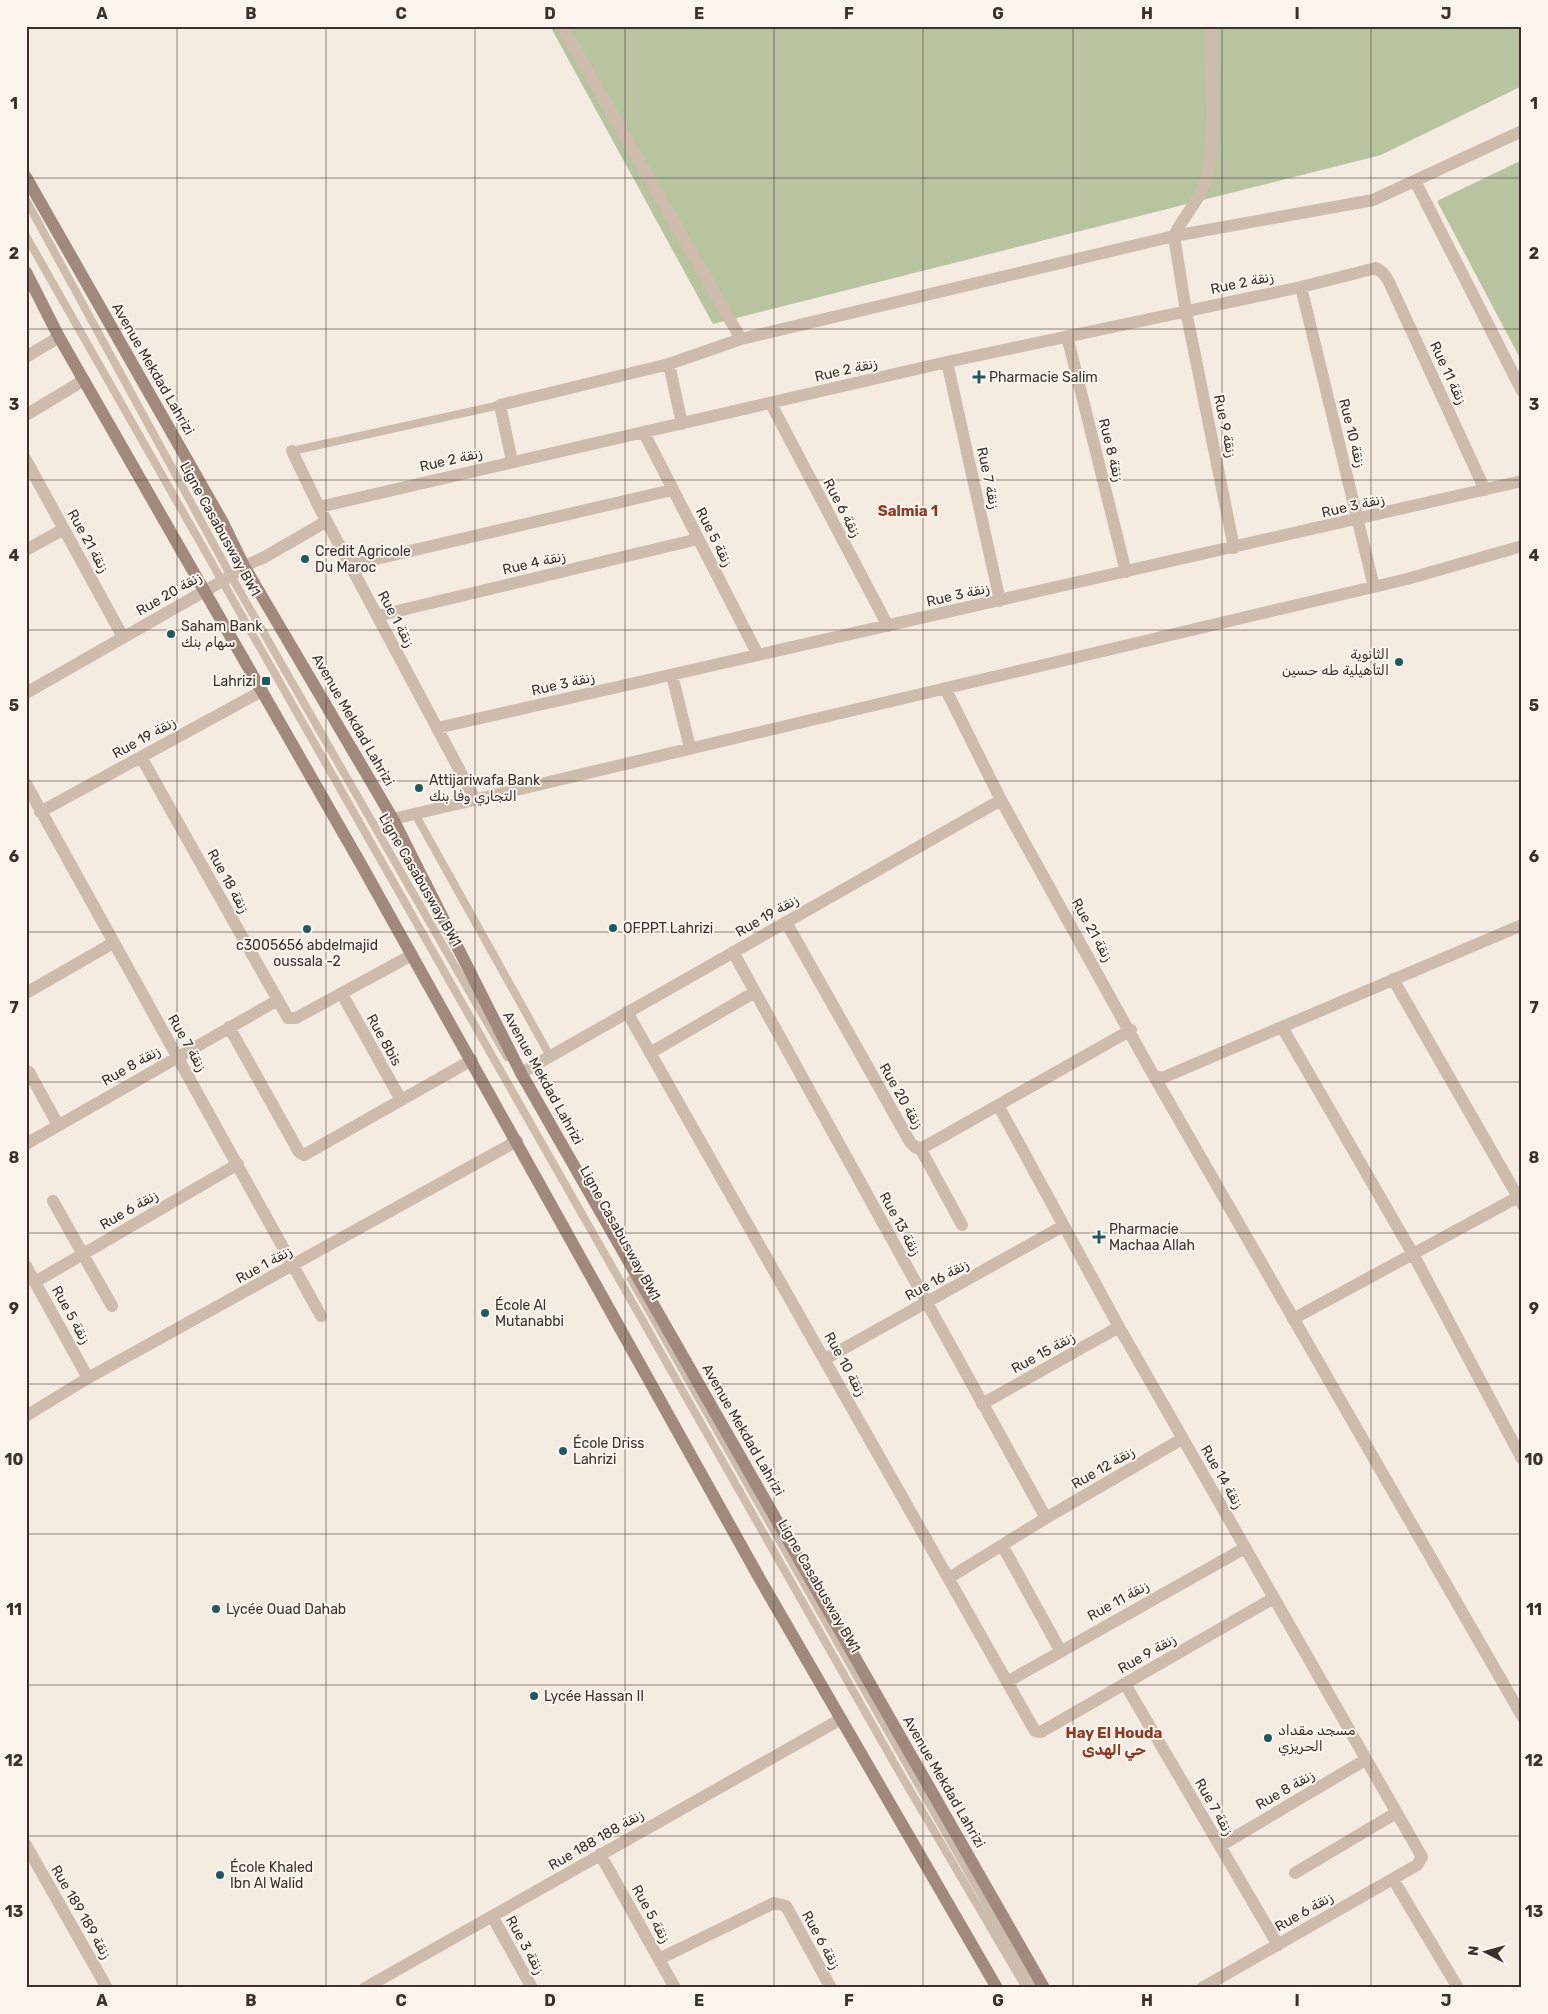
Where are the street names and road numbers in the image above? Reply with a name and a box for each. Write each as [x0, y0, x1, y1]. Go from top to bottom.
street label: Rue 2 زنقة [1209, 268, 1275, 298]
street label: Avenue Mekdad Lahrizi [108, 300, 198, 438]
street label: Rue 11 زنقة [1426, 339, 1470, 407]
street label: Rue 2 زنقة [813, 355, 879, 385]
street label: Rue 9 زنقة [1210, 393, 1240, 459]
street label: Rue 10 زنقة [1335, 397, 1369, 469]
street label: Rue 8 زنقة [1095, 417, 1127, 483]
street label: Rue 2 زنقة [418, 445, 484, 475]
street label: Rue 7 زنقة [973, 446, 1003, 510]
street label: Ligne Casabusway BW1 [176, 459, 264, 599]
street label: Rue 6 زنقة [819, 476, 865, 540]
street label: Rue 3 زنقة [1320, 491, 1386, 521]
street label: Rue 5 زنقة [692, 505, 736, 569]
street label: Rue 21 زنقة [64, 506, 112, 576]
street label: Rue 4 زنقة [501, 547, 567, 579]
street label: Rue 20 زنقة [133, 568, 205, 620]
street label: Rue 3 زنقة [925, 580, 991, 610]
street label: Rue 1 زنقة [374, 588, 418, 650]
street label: Avenue Mekdad Lahrizi [308, 651, 398, 789]
street label: Rue 3 زنقة [530, 669, 596, 699]
street label: Rue 19 زنقة [109, 714, 179, 762]
street label: Ligne Casabusway BW1 [375, 810, 465, 950]
street label: Rue 18 زنقة [203, 846, 253, 916]
street label: Rue 19 زنقة [733, 891, 801, 941]
street label: Rue 21 زنقة [1068, 895, 1116, 965]
street label: Avenue Mekdad Lahrizi [499, 1009, 587, 1147]
street label: Rue 8bis [363, 1011, 405, 1069]
street label: Rue 7 زنقة [164, 1012, 210, 1074]
street label: Rue 8 زنقة [99, 1043, 163, 1089]
street label: Rue 20 زنقة [875, 1060, 927, 1132]
street label: Ligne Casabusway BW1 [576, 1163, 664, 1303]
street label: Rue 6 زنقة [97, 1187, 161, 1233]
street label: Rue 13 زنقة [876, 1189, 924, 1259]
street label: Rue 1 زنقة [233, 1243, 295, 1287]
street label: Rue 16 زنقة [902, 1256, 972, 1304]
street label: Rue 5 زنقة [48, 1283, 94, 1347]
street label: Rue 10 زنقة [820, 1329, 870, 1399]
street label: Rue 15 زنقة [1008, 1329, 1078, 1377]
street label: Avenue Mekdad Lahrizi [698, 1361, 788, 1499]
street label: Rue 14 زنقة [1197, 1442, 1247, 1512]
street label: Rue 12 زنقة [1069, 1443, 1137, 1493]
street label: Ligne Casabusway BW1 [774, 1516, 864, 1656]
street label: Rue 11 زنقة [1084, 1577, 1152, 1625]
street label: Rue 9 زنقة [1115, 1631, 1179, 1677]
street label: Avenue Mekdad Lahrizi [899, 1713, 989, 1851]
street label: Rue 8 زنقة [1253, 1767, 1317, 1813]
street label: Rue 7 زنقة [1191, 1776, 1237, 1838]
street label: Rue 188 زنقة 188 [546, 1806, 646, 1874]
street label: Rue 189 زنقة 189 [47, 1862, 115, 1962]
street label: Rue 5 زنقة [628, 1882, 674, 1946]
street label: Rue 6 زنقة [1272, 1889, 1336, 1935]
street label: Rue 6 زنقة [798, 1908, 844, 1972]
street label: Rue 3 زنقة [502, 1913, 548, 1977]

